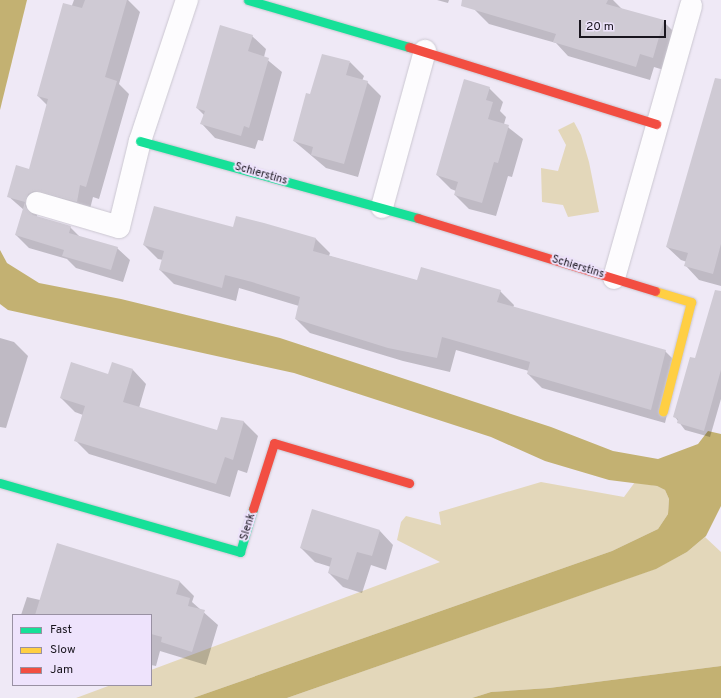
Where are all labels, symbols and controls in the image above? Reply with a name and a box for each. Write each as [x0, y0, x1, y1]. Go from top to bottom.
scale bar [581, 12, 668, 38]
text: 20 m [586, 19, 614, 35]
street label: Schierstins [233, 160, 289, 188]
street label: Schierstins [550, 253, 606, 281]
street label: Slenk [238, 512, 258, 542]
legend [12, 614, 152, 686]
text: Fast [50, 622, 72, 638]
text: Slow [50, 642, 76, 658]
text: Jam [50, 662, 73, 678]

